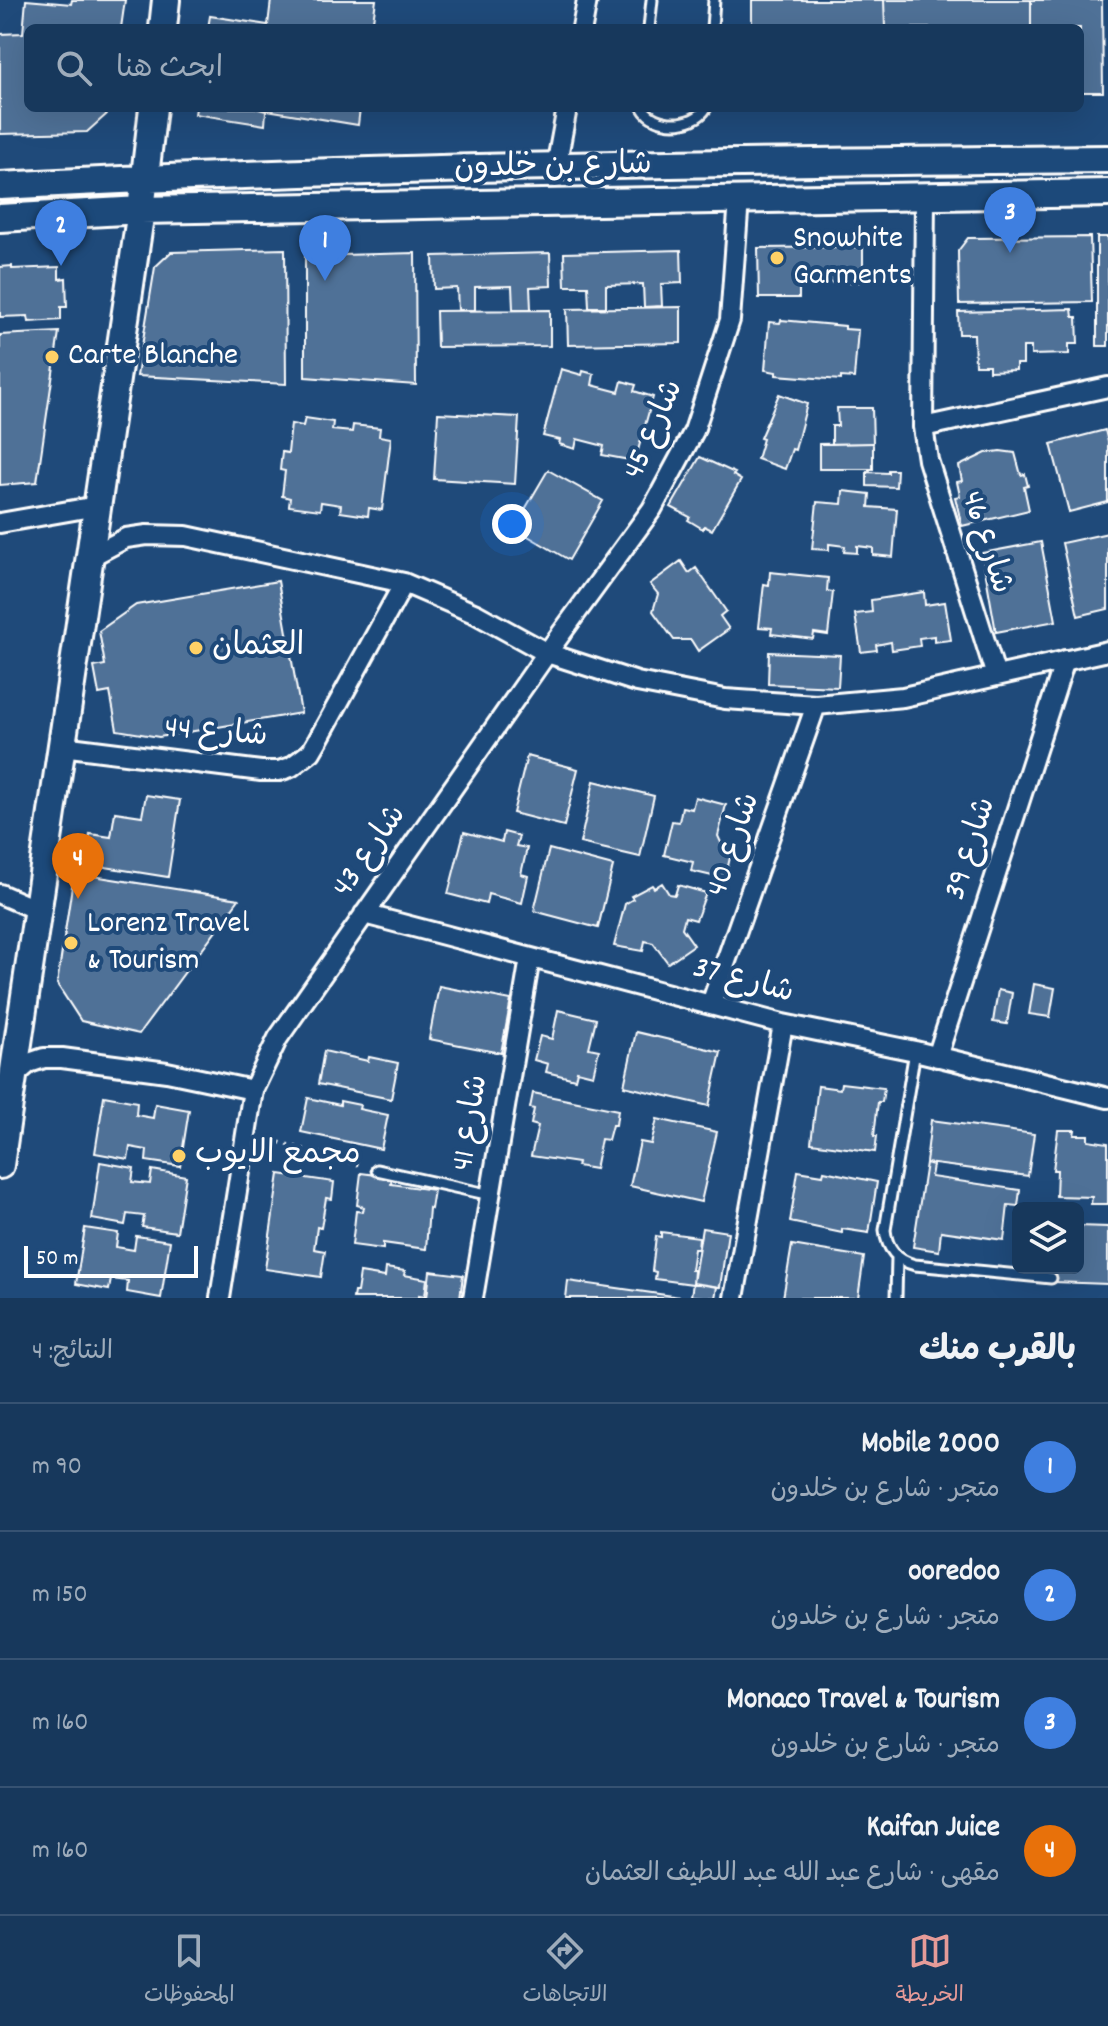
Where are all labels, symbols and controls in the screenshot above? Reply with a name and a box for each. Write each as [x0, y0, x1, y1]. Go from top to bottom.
search box [24, 24, 1084, 112]
icon: search [52, 46, 96, 90]
text: ابحث هنا [116, 49, 223, 92]
street label: شارع بن خلدون [454, 143, 652, 193]
pin: 3 [984, 187, 1036, 253]
pin: 2 [35, 200, 87, 266]
pin: 1 [299, 215, 351, 281]
place label: Snowhite Garments [793, 217, 912, 300]
marker: Snowhite Garments [768, 249, 786, 267]
place label: Carte Blanche [68, 334, 238, 380]
marker: Carte Blanche [43, 348, 61, 366]
street label: شارع 45 [613, 373, 697, 487]
street label: شارع 46 [947, 486, 1023, 600]
your location [492, 504, 532, 544]
place label: العثمان [212, 625, 304, 671]
marker: العثمان [187, 639, 205, 657]
street label: شارع 44 [163, 707, 269, 761]
street label: شارع 40 [696, 787, 774, 903]
street label: شارع 39 [934, 792, 1010, 906]
street label: شارع 43 [322, 796, 420, 908]
pin: 4 [52, 833, 104, 899]
place label: Lorenz Travel & Tourism [87, 902, 250, 985]
marker: Lorenz Travel & Tourism [62, 934, 80, 952]
street label: شارع 37 [687, 946, 799, 1018]
street label: شارع 41 [442, 1072, 502, 1174]
place label: مجمع الايوب [195, 1133, 361, 1179]
marker: مجمع الايوب [170, 1147, 188, 1165]
map controls [1012, 1202, 1084, 1274]
button: layers [1012, 1202, 1084, 1274]
scale bar [24, 1242, 198, 1278]
text: 50 m [36, 1244, 78, 1275]
text: بالقرب منك [919, 1328, 1076, 1377]
text: النتائج: 4 [32, 1334, 113, 1371]
text: Mobile 2000 [861, 1424, 1000, 1467]
text: 90 m [32, 1449, 82, 1486]
text: 1 [1047, 1449, 1053, 1486]
text: متجر · شارع بن خلدون [771, 1472, 1000, 1509]
text: ooredoo [908, 1552, 1000, 1595]
text: 150 m [32, 1577, 88, 1614]
text: 2 [1044, 1577, 1056, 1614]
text: متجر · شارع بن خلدون [771, 1600, 1000, 1637]
text: Monaco Travel & Tourism [726, 1680, 1000, 1723]
text: 160 m [32, 1705, 88, 1742]
text: 3 [1044, 1705, 1056, 1742]
text: متجر · شارع بن خلدون [771, 1728, 1000, 1765]
text: Kaifan Juice [867, 1808, 1000, 1851]
text: 160 m [32, 1833, 88, 1870]
text: 4 [1045, 1833, 1055, 1870]
text: مقهى · شارع عبد الله عبد اللطيف العثمان [585, 1856, 1000, 1893]
tab: المحفوظات [144, 1929, 235, 2013]
tab: الاتجاهات [522, 1929, 607, 2013]
tab: الخريطة [895, 1929, 964, 2013]

